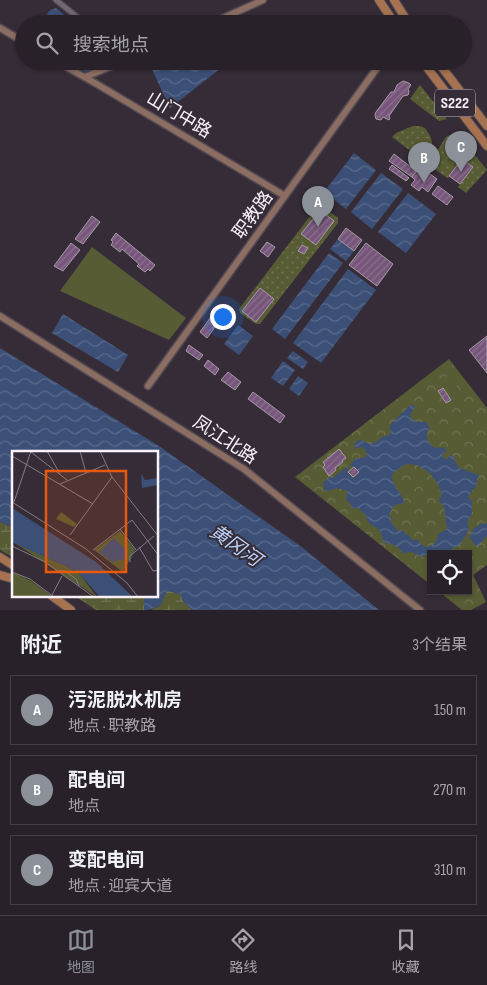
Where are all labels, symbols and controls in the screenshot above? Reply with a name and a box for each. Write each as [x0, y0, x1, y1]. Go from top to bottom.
search box [15, 15, 472, 70]
icon: search [33, 29, 61, 57]
text: 搜索地点 [73, 34, 149, 57]
street label: 山门中路 [143, 87, 215, 143]
road number: S222 [435, 90, 475, 116]
pin: C [445, 131, 477, 172]
pin: B [408, 142, 440, 183]
pin: A [302, 186, 334, 227]
street label: 职教路 [229, 187, 277, 243]
your location [210, 304, 236, 330]
street label: 凤江北路 [189, 412, 261, 468]
inset map [12, 451, 159, 598]
water label: 黄冈河 [205, 520, 268, 574]
map controls [427, 550, 472, 595]
button: locate [427, 550, 472, 595]
text: 附近 [20, 633, 62, 658]
text: 3个结果 [412, 636, 467, 655]
text: 污泥脱水机房 [68, 689, 182, 712]
text: A [33, 701, 41, 720]
text: 150 m [434, 701, 466, 720]
text: 地点 · 职教路 [68, 717, 156, 736]
text: 配电间 [68, 769, 125, 792]
text: B [33, 781, 41, 800]
text: 270 m [433, 781, 466, 800]
text: 地点 [68, 797, 100, 816]
text: 变配电间 [68, 849, 144, 872]
text: C [33, 861, 41, 880]
text: 310 m [434, 861, 466, 880]
text: 地点 · 迎宾大道 [68, 877, 172, 896]
tab: 地图 [67, 926, 95, 976]
tab: 路线 [229, 926, 257, 976]
tab: 收藏 [392, 926, 420, 976]

